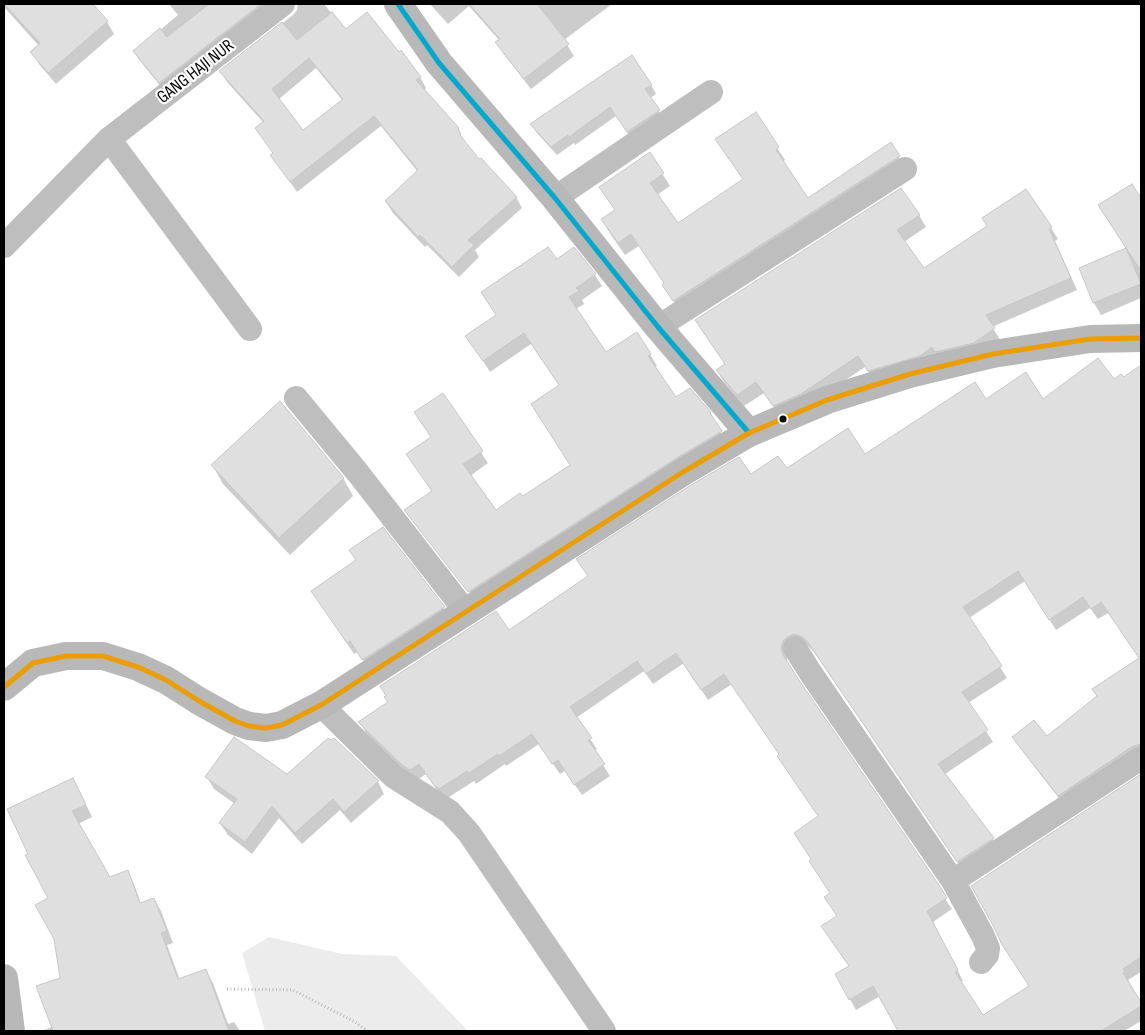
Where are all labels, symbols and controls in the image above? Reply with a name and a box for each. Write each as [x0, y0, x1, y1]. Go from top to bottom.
street label: GANG HAJI NUR [153, 35, 239, 109]
unlabelled marker [778, 414, 788, 424]

